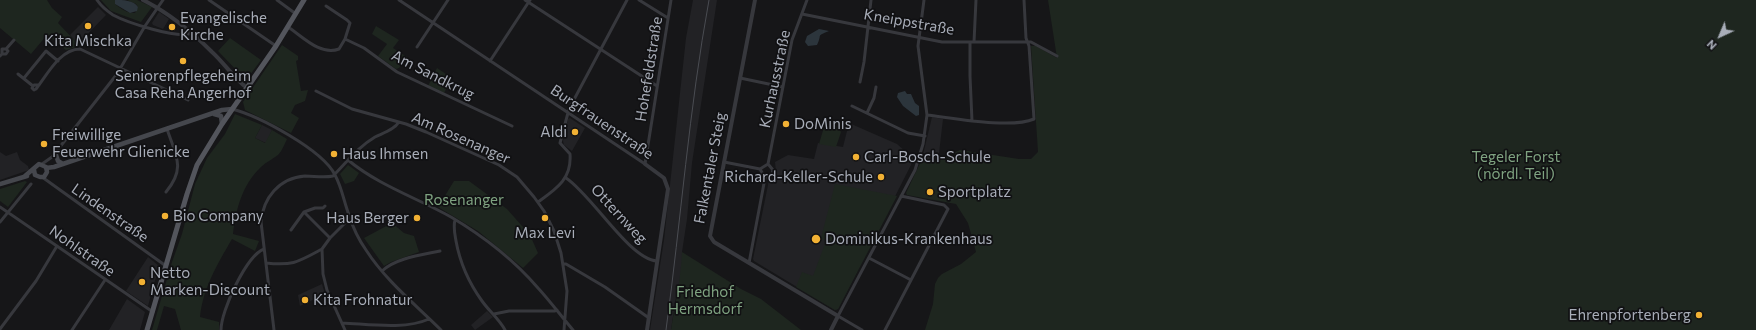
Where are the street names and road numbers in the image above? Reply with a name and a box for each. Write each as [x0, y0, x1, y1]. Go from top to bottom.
street label: Kneippstraße [862, 5, 956, 39]
street label: Hohefeldstraße [632, 15, 666, 123]
street label: Kurhausstraße [756, 28, 794, 130]
street label: Am Sandkrug [388, 46, 478, 104]
street label: Burgfrauenstraße [547, 81, 657, 163]
street label: Am Rosenanger [409, 108, 513, 168]
street label: Falkentaler Steig [690, 111, 730, 225]
street label: Lindenstraße [68, 180, 152, 246]
street label: Otternweg [587, 181, 651, 247]
street label: Nohlstraße [46, 222, 118, 280]

